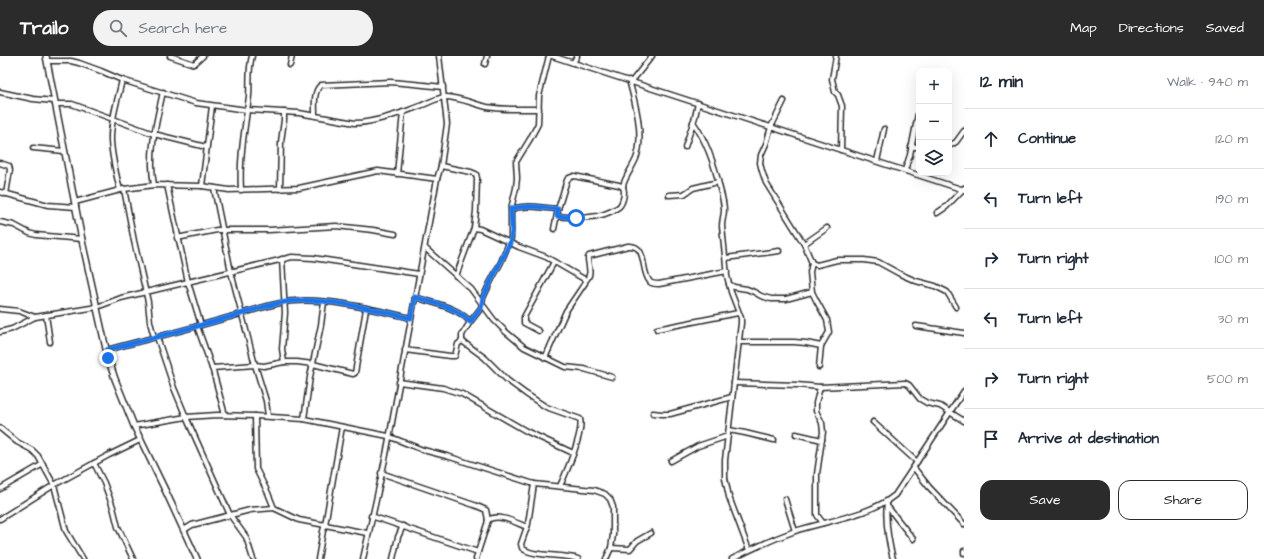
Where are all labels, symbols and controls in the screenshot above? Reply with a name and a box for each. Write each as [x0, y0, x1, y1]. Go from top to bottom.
search box [93, 10, 373, 46]
text: Trailo [20, 15, 69, 42]
icon: search [107, 17, 129, 39]
text: Search here [139, 18, 227, 39]
text: Map [1070, 18, 1097, 38]
text: Directions [1119, 18, 1184, 38]
text: Saved [1206, 18, 1244, 38]
map controls [916, 68, 952, 176]
button: + [916, 68, 952, 104]
text: 12 min [980, 70, 1023, 94]
text: Walk · 940 m [1167, 73, 1248, 91]
button: − [916, 104, 952, 140]
icon: ahead [980, 128, 1002, 150]
text: Continue [1018, 128, 1076, 149]
text: 120 m [1215, 130, 1248, 148]
button: layers [916, 140, 952, 176]
icon: left [980, 188, 1002, 210]
text: Turn left [1018, 188, 1082, 209]
text: 190 m [1215, 190, 1248, 208]
route start [567, 209, 585, 227]
icon: right [980, 248, 1002, 270]
text: Turn right [1018, 248, 1089, 269]
text: 100 m [1215, 250, 1248, 268]
icon: left [980, 308, 1002, 330]
text: Turn left [1018, 308, 1082, 329]
text: 30 m [1218, 310, 1248, 328]
route end [99, 349, 117, 367]
icon: right [980, 368, 1002, 390]
text: Turn right [1018, 368, 1089, 389]
text: 500 m [1207, 370, 1248, 388]
icon: arrive [980, 428, 1002, 450]
text: Arrive at destination [1018, 428, 1159, 449]
button: Save [980, 480, 1110, 520]
button: Share [1118, 480, 1248, 520]

